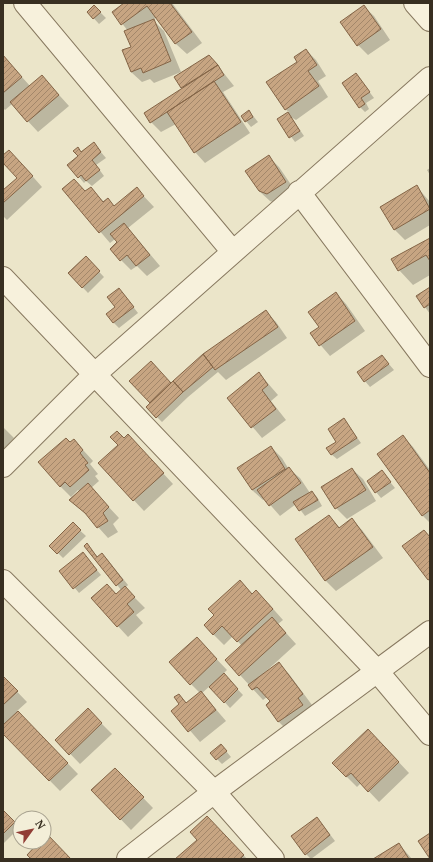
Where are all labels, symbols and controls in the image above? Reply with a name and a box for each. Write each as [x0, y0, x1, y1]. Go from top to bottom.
north arrow [12, 810, 52, 850]
text: N [32, 817, 49, 832]

